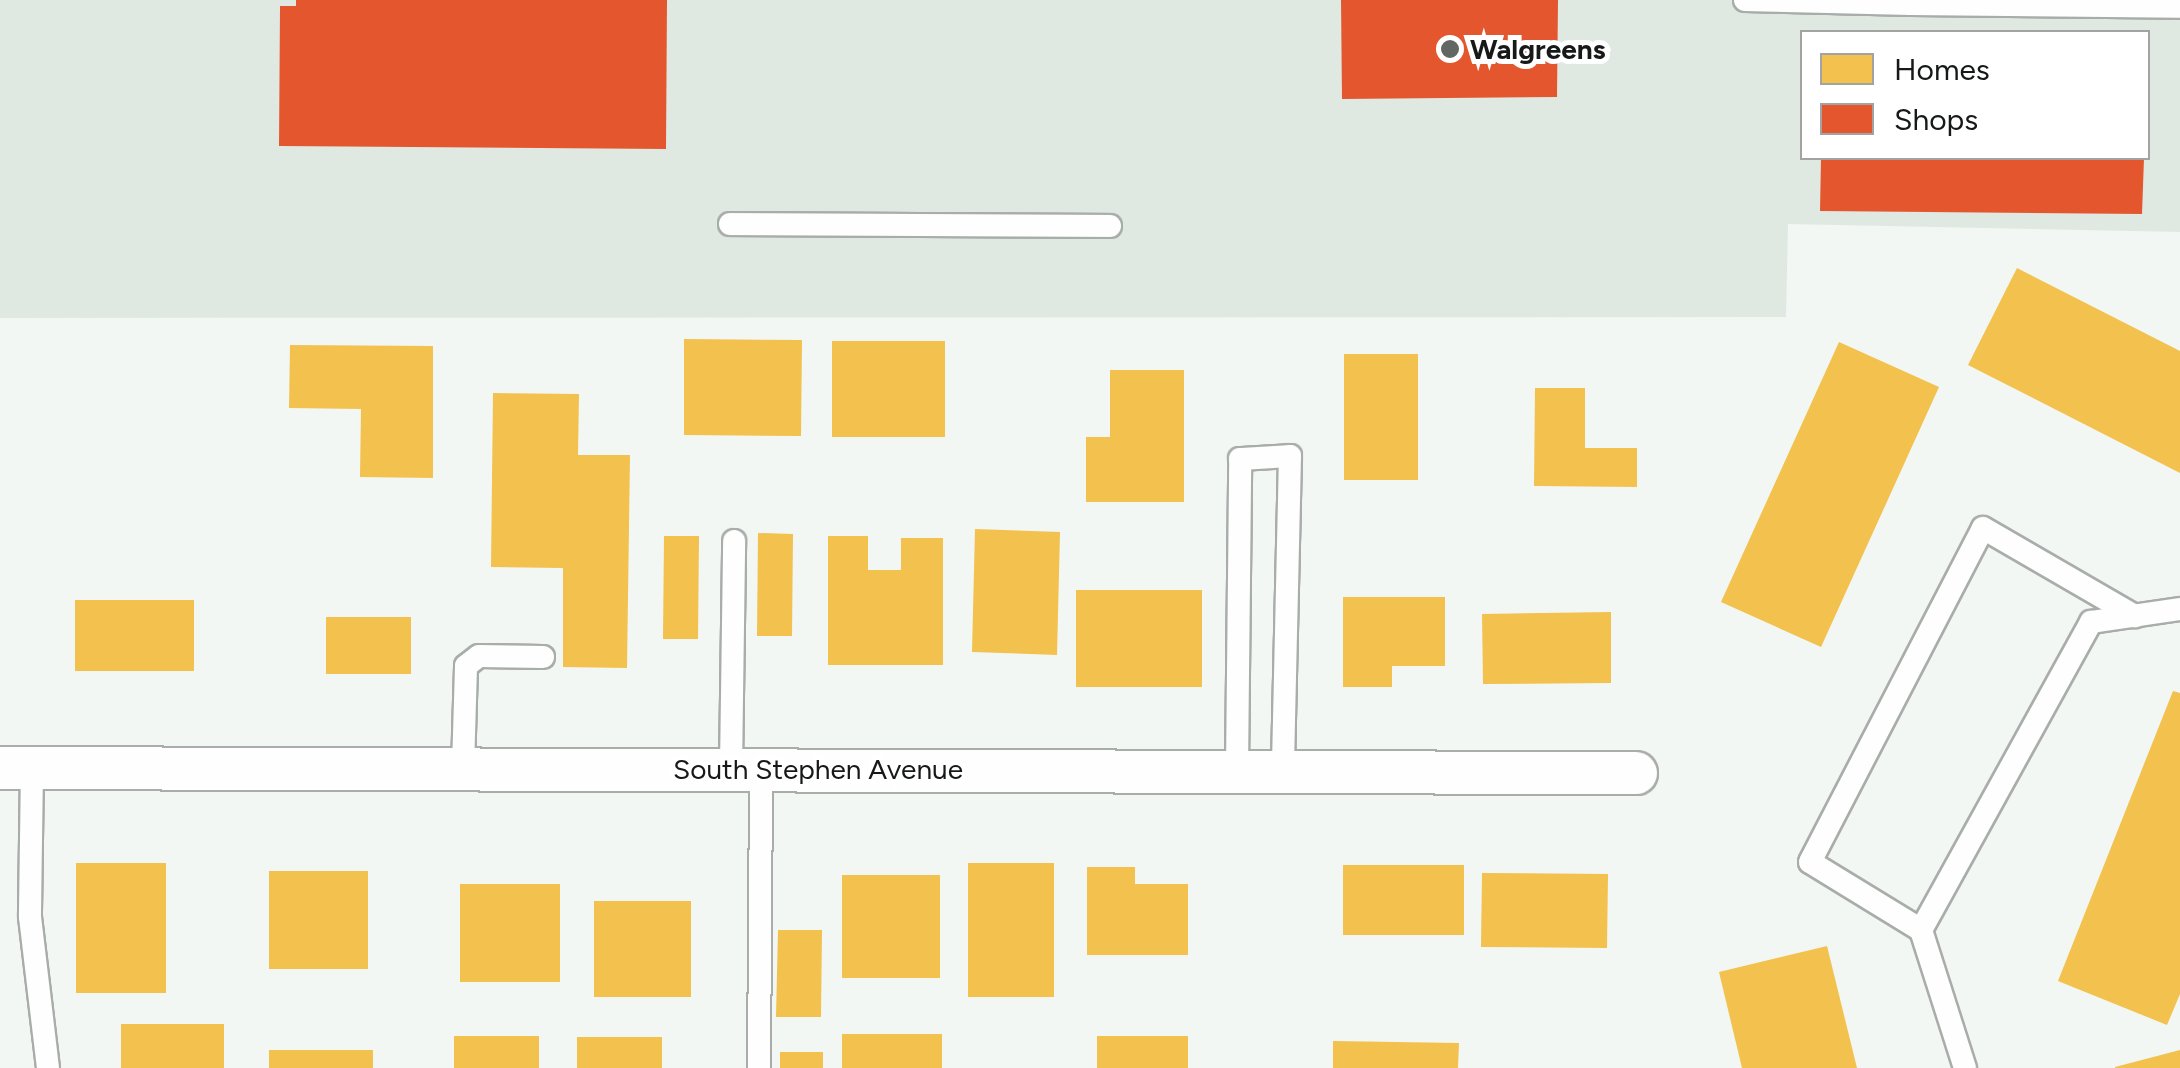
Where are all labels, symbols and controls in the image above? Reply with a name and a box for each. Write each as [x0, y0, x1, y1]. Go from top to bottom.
legend [1800, 30, 2150, 160]
place label: Walgreens [1470, 32, 1606, 66]
marker: Walgreens [1439, 38, 1461, 60]
text: Homes [1894, 51, 1990, 88]
text: Shops [1894, 101, 1978, 138]
street label: South Stephen Avenue [673, 752, 963, 786]

